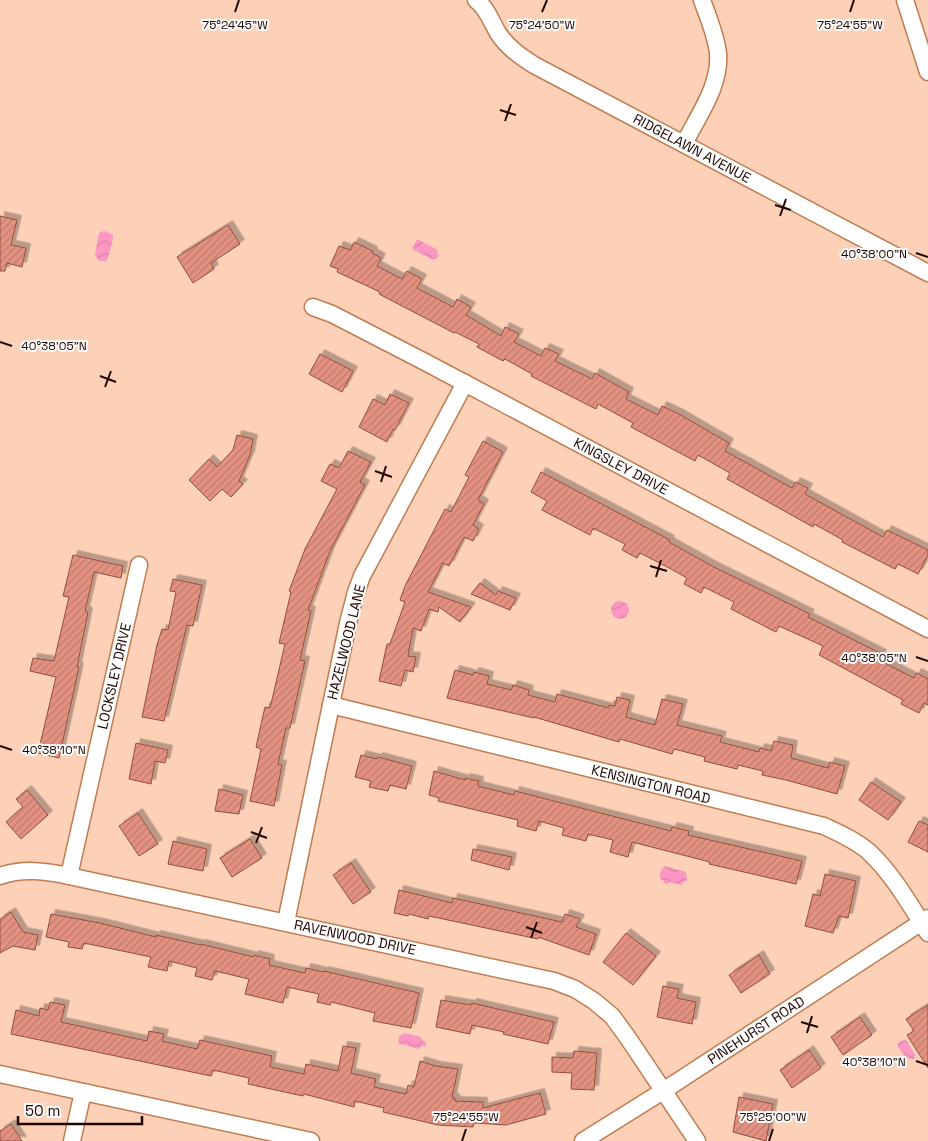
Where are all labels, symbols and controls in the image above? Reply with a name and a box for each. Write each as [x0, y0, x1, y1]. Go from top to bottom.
text: 75°24'45"W [202, 17, 268, 33]
text: 75°24'50"W [509, 17, 575, 33]
text: 75°24'55"W [817, 17, 883, 33]
street label: RIDGELAWN AVENUE [630, 109, 754, 187]
text: 40°38'00"N [841, 246, 907, 262]
text: 40°38'05"N [21, 338, 87, 354]
street label: KINGSLEY DRIVE [571, 433, 672, 499]
street label: HAZELWOOD LANE [323, 582, 369, 701]
street label: LOCKSLEY DRIVE [93, 621, 135, 731]
text: 40°38'05"N [841, 650, 907, 666]
text: 40°38'10"N [22, 742, 86, 758]
street label: KENSINGTON ROAD [590, 760, 712, 808]
street label: RAVENWOOD DRIVE [292, 915, 418, 959]
street label: PINEHURST ROAD [704, 992, 808, 1068]
text: 40°38'10"N [842, 1054, 906, 1070]
scale bar [18, 1094, 141, 1126]
text: 50 m [25, 1101, 60, 1120]
text: 75°24'55"W [433, 1109, 499, 1125]
text: 75°25'00"W [740, 1109, 807, 1125]

